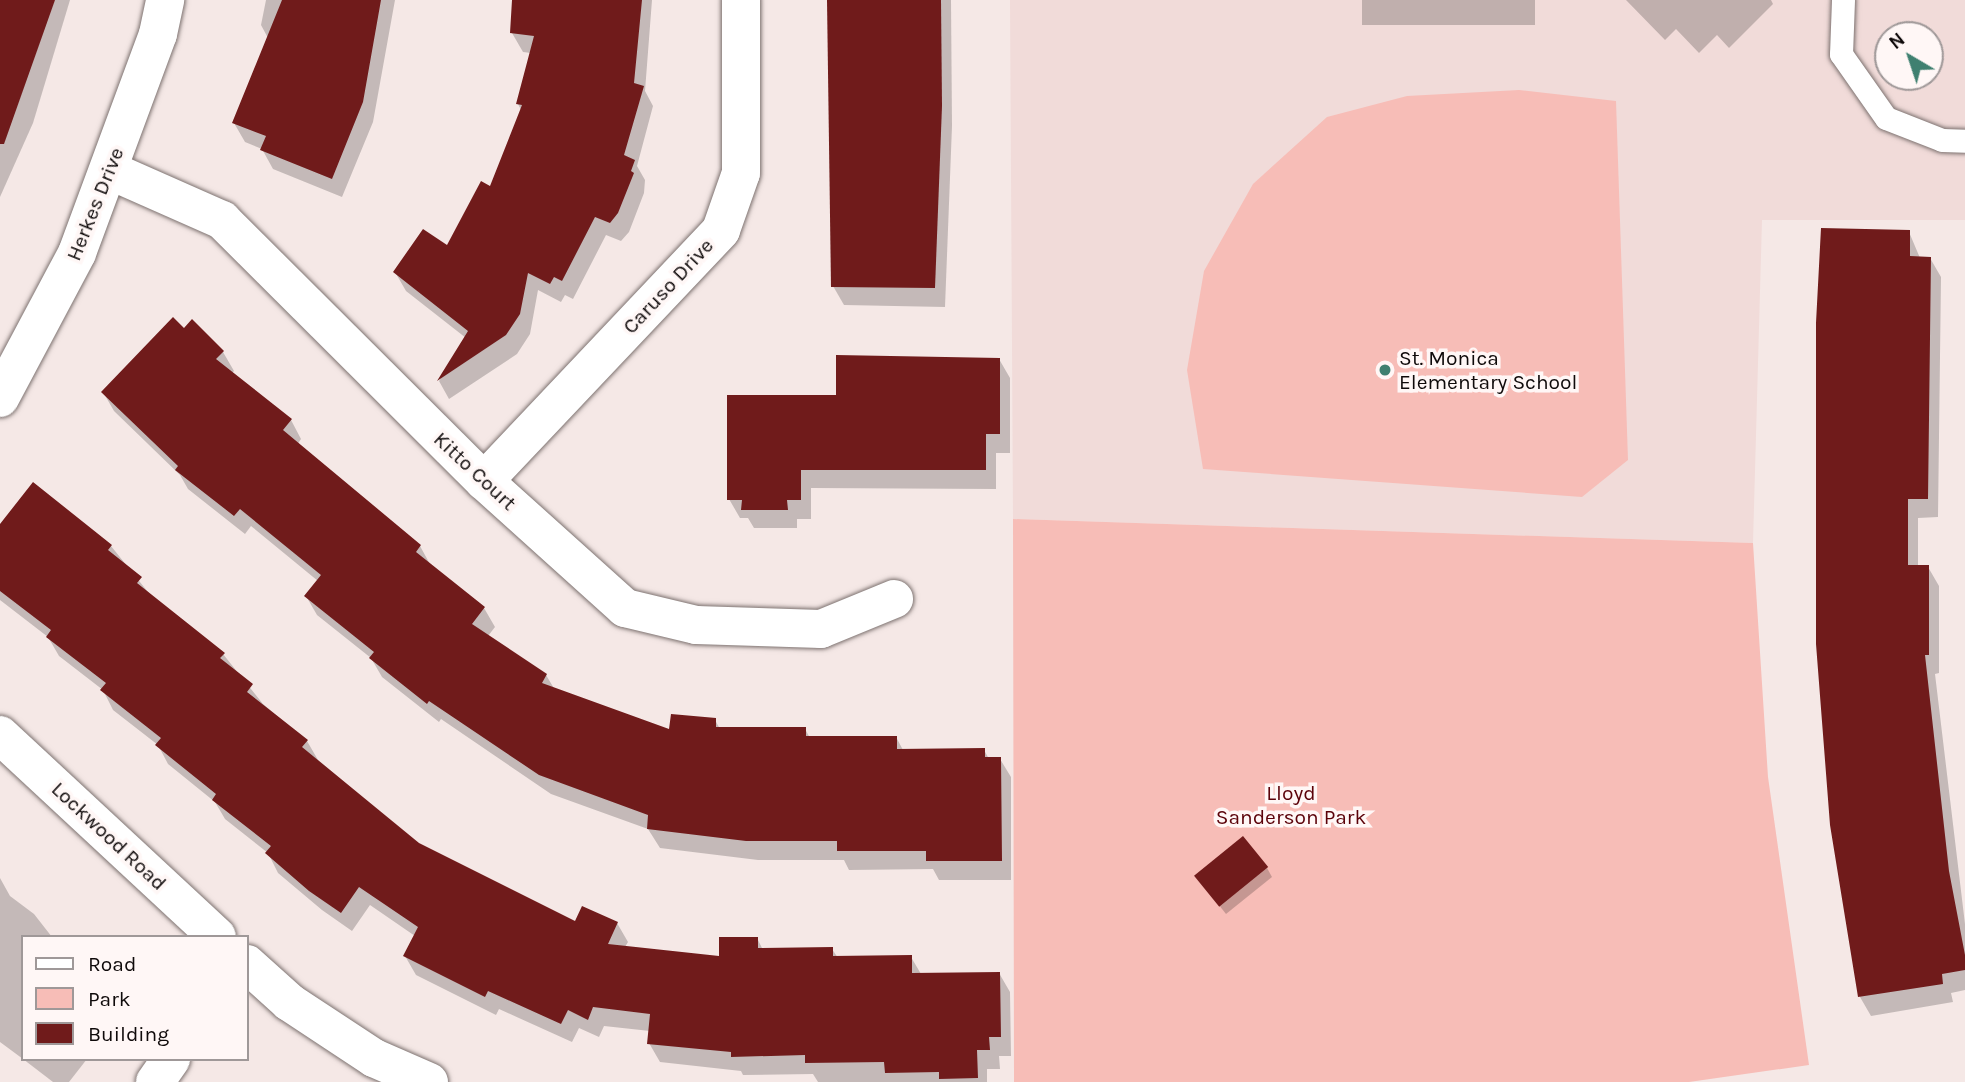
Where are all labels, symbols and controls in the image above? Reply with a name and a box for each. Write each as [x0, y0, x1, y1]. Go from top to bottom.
north arrow [1874, 21, 1944, 91]
text: N [1885, 28, 1909, 54]
street label: Herkes Drive [61, 144, 129, 264]
street label: Caruso Drive [617, 233, 719, 339]
place label: St. Monica Elementary School [1399, 345, 1577, 395]
marker: St. Monica Elementary School [1377, 362, 1393, 378]
street label: Kitto Court [428, 426, 522, 516]
street label: Lockwood Road [46, 776, 172, 896]
park label: Lloyd Sanderson Park [1216, 780, 1366, 830]
legend [21, 935, 248, 1061]
text: Road [88, 952, 136, 976]
text: Park [88, 987, 131, 1011]
text: Building [88, 1022, 169, 1046]

